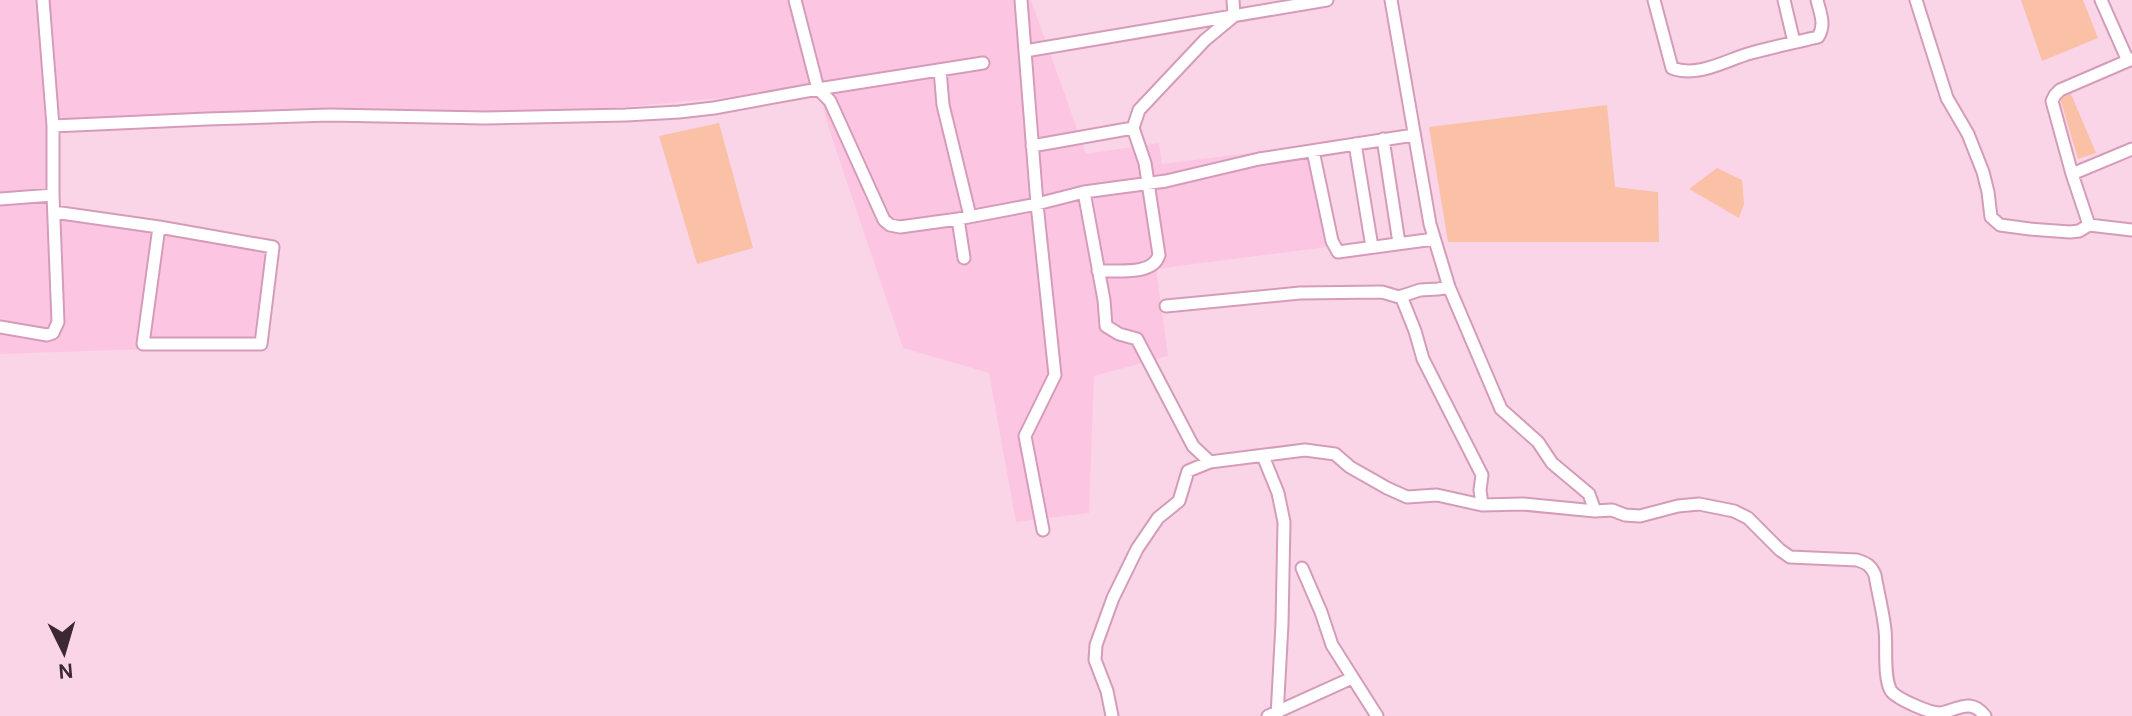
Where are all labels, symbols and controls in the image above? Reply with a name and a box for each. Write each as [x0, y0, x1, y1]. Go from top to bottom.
north arrow [24, 612, 104, 692]
text: N [57, 657, 75, 685]

